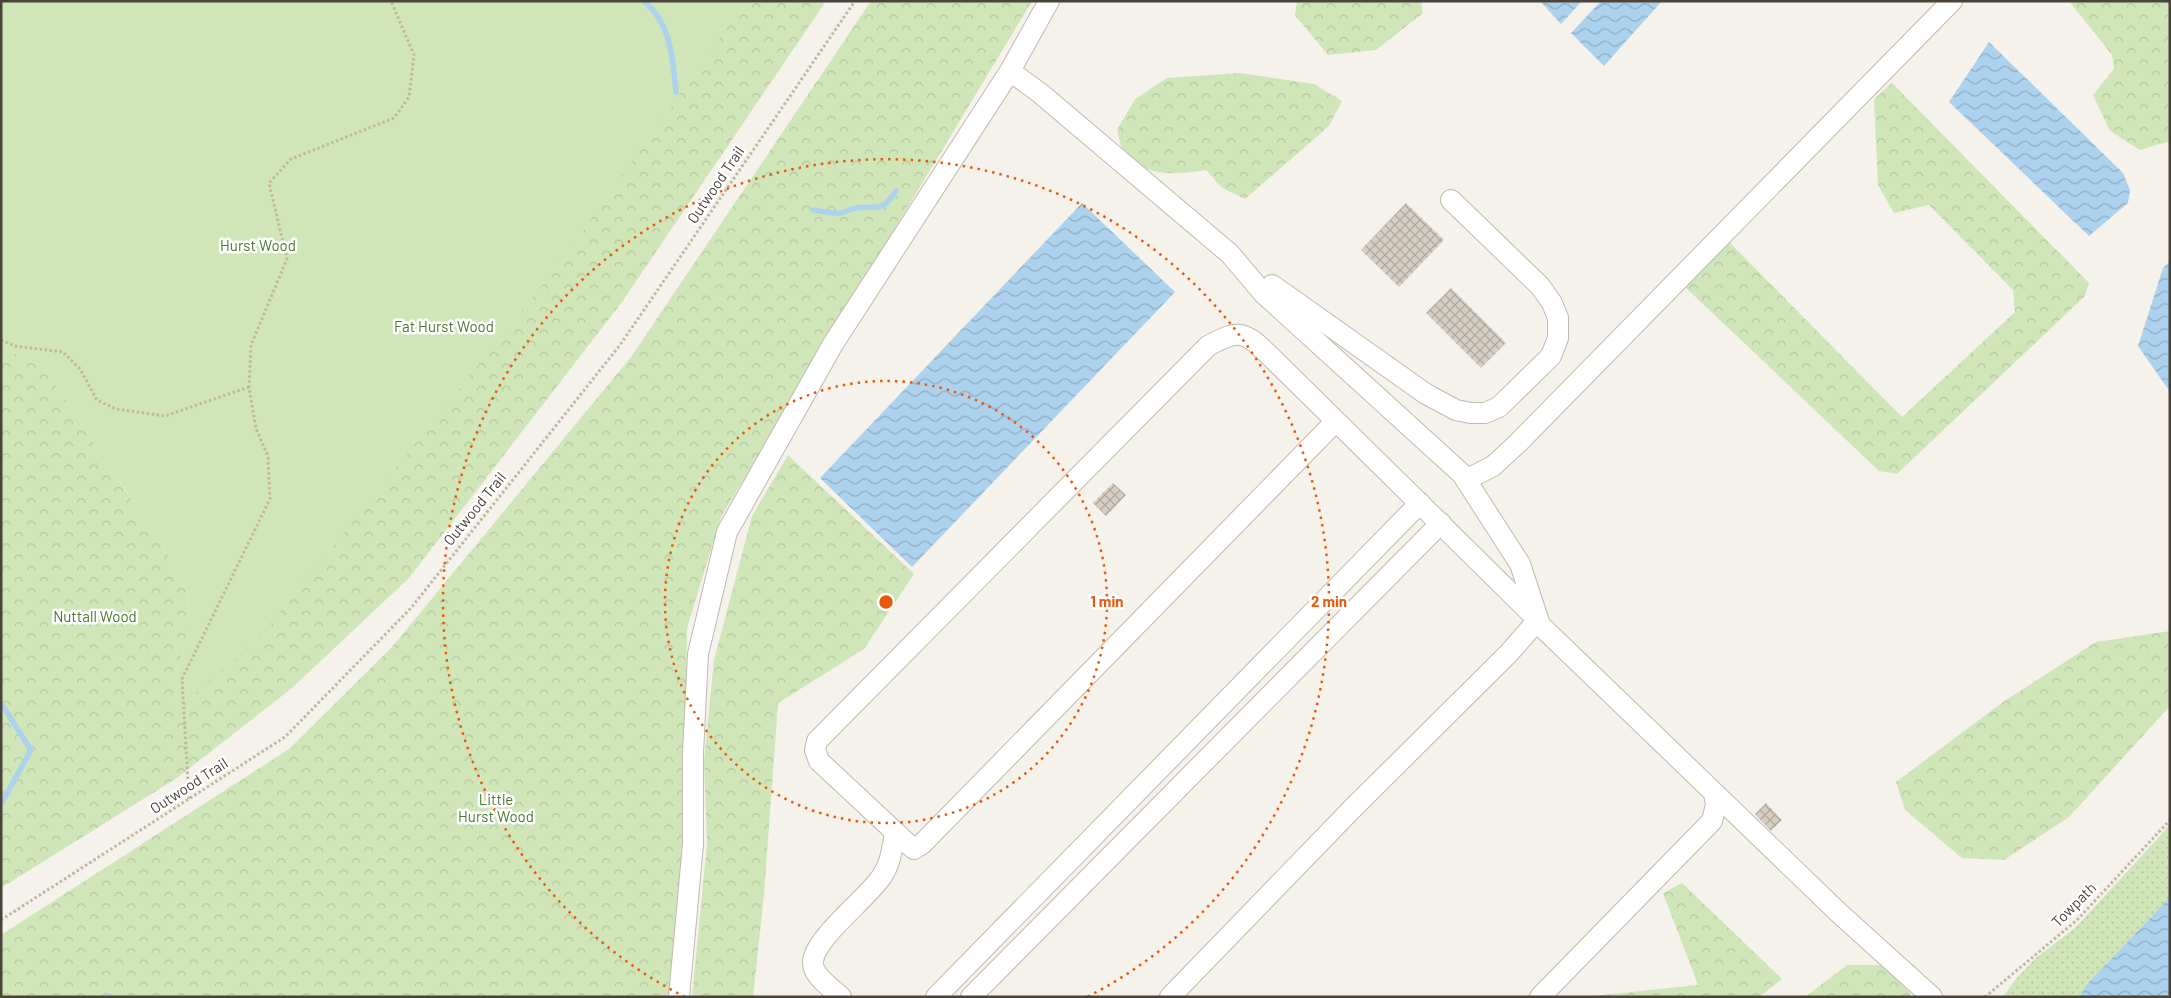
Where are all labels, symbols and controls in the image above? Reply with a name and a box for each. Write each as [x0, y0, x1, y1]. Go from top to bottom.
street label: Outwood Trail [683, 142, 748, 226]
park label: Hurst Wood [220, 236, 296, 254]
park label: Fat Hurst Wood [394, 317, 494, 335]
street label: Outwood Trail [439, 468, 509, 549]
text: 1 min [1091, 592, 1123, 610]
text: 2 min [1311, 592, 1347, 610]
centre of rings [877, 593, 895, 611]
park label: Nuttall Wood [53, 607, 137, 625]
street label: Outwood Trail [146, 753, 231, 817]
park label: Little Hurst Wood [458, 790, 534, 825]
street label: Towpath [2047, 878, 2099, 930]

